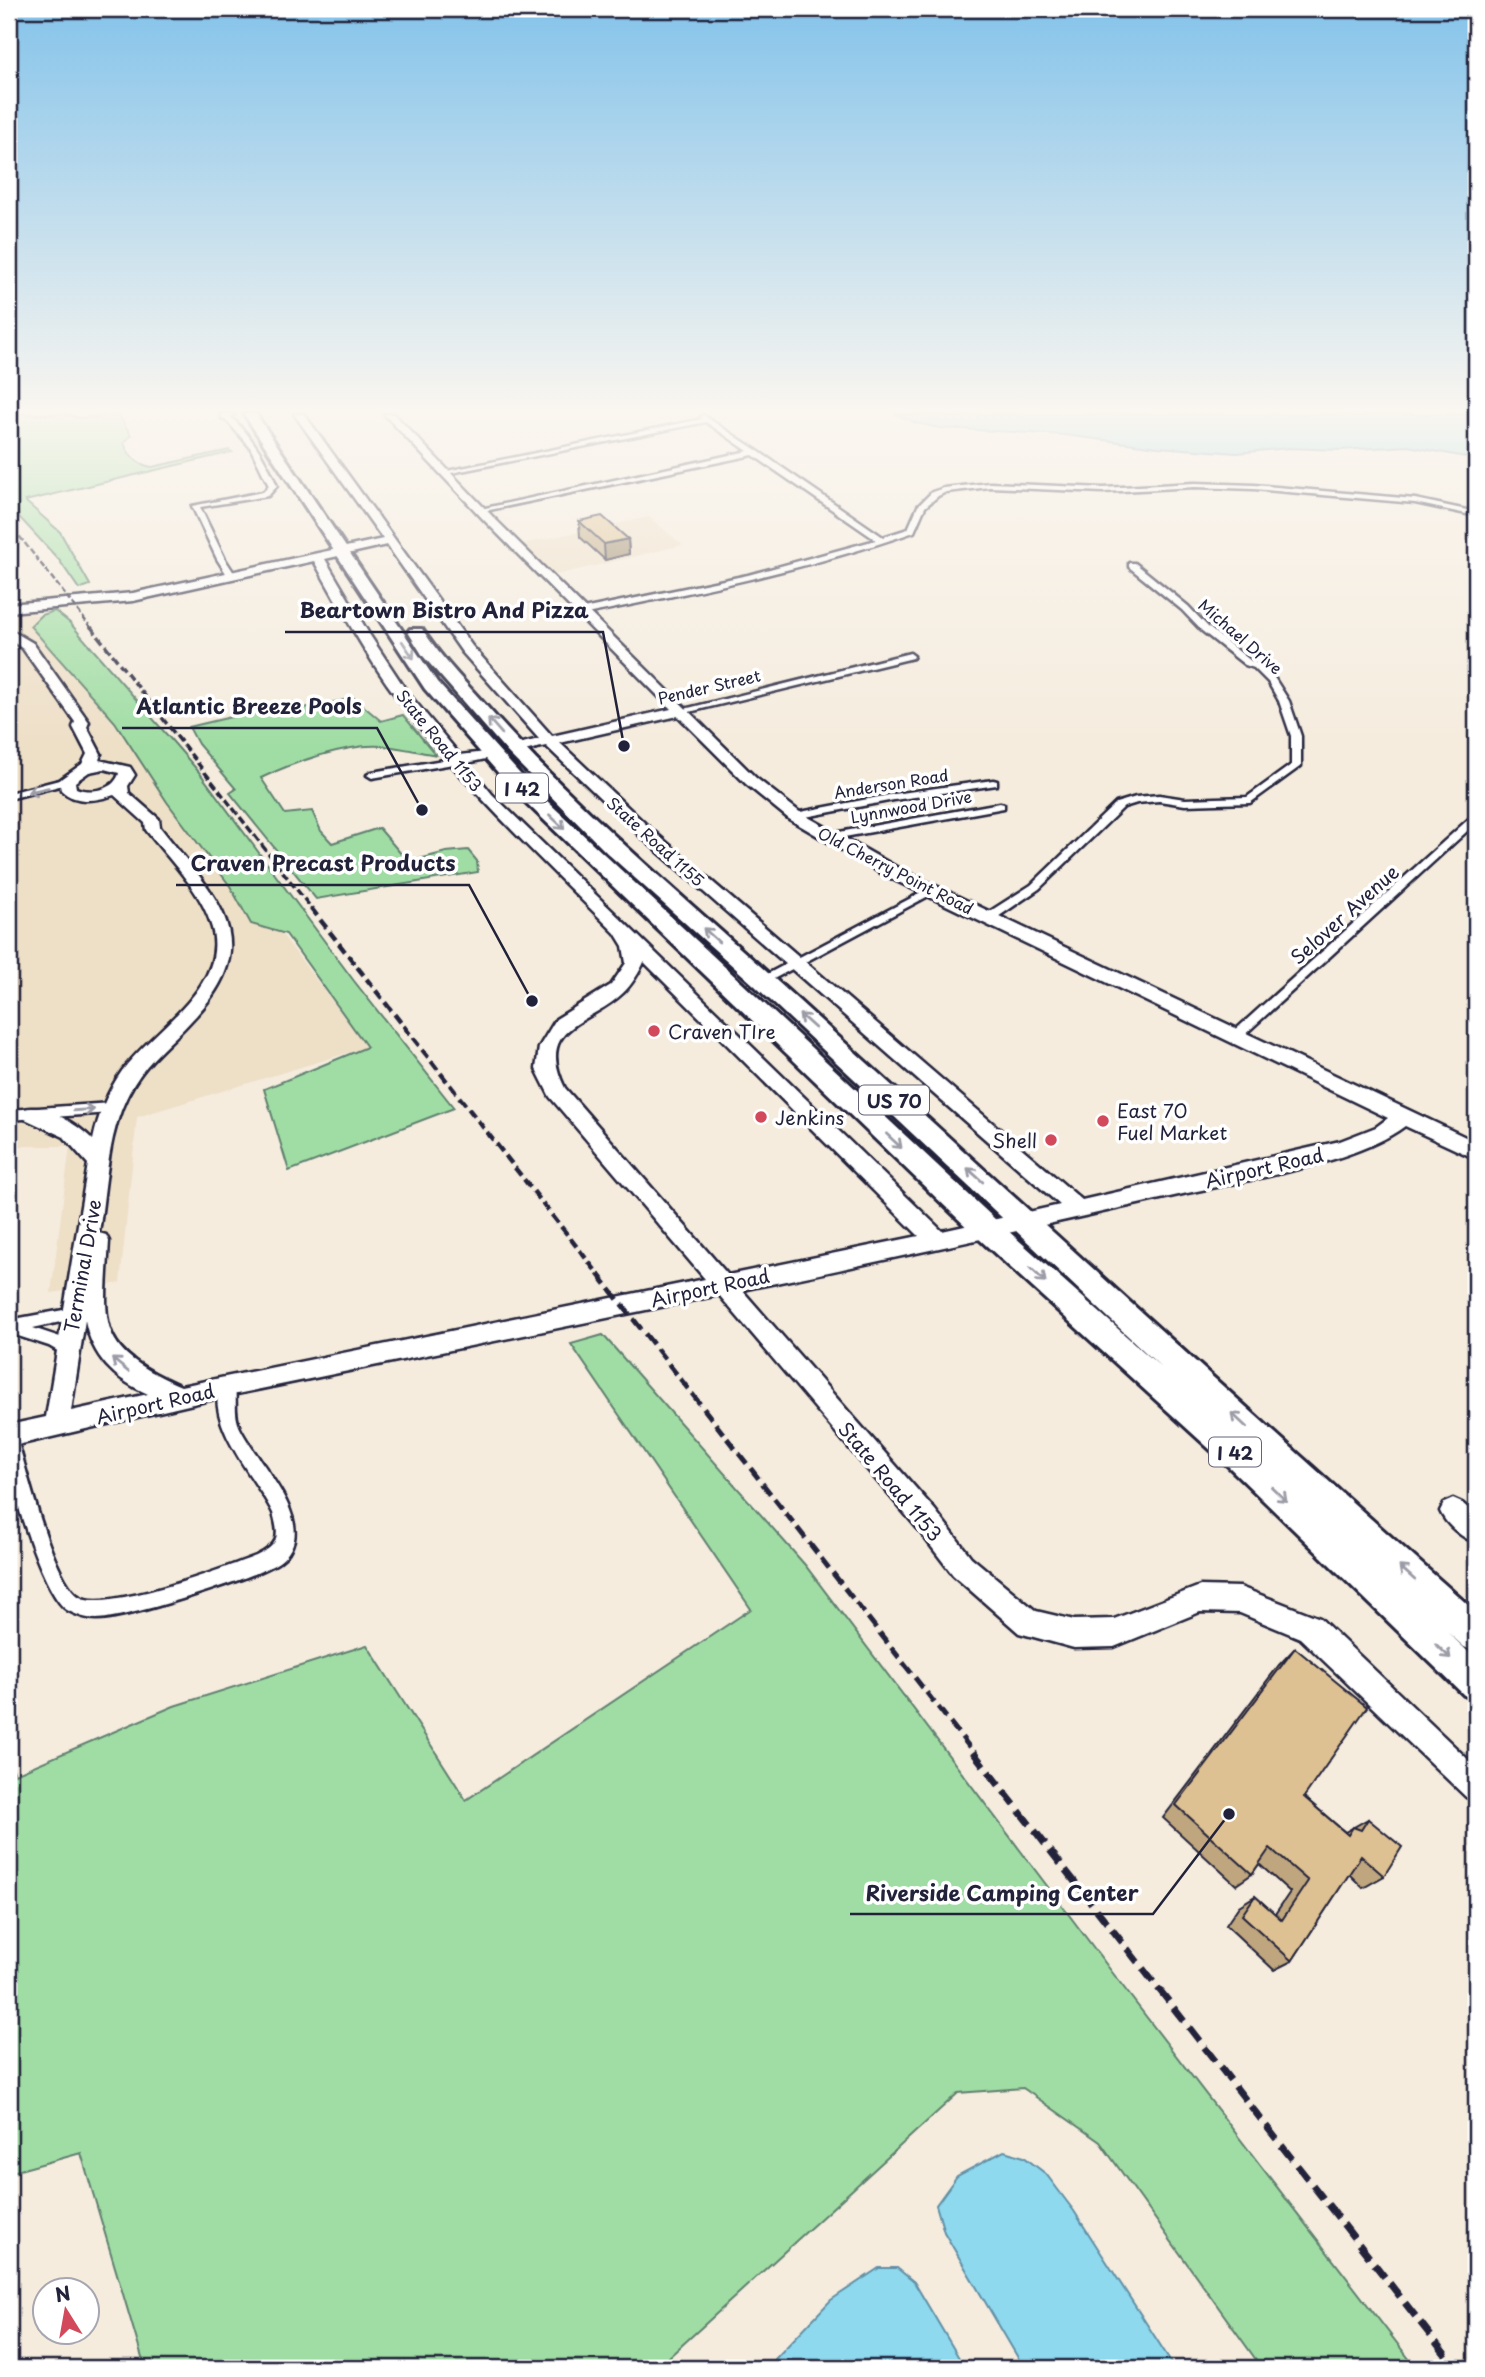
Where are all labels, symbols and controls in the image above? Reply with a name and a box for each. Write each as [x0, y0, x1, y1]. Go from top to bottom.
callout: Beartown Bistro And Pizza [285, 590, 603, 632]
text: Beartown Bistro And Pizza [299, 593, 589, 625]
street label: Michael Drive [1194, 593, 1288, 679]
one-way arrow [401, 640, 415, 659]
street label: Pender Street [655, 662, 763, 709]
street label: State Road 1153 [391, 684, 489, 796]
callout: Atlantic Breeze Pools [122, 686, 377, 728]
text: Atlantic Breeze Pools [135, 689, 362, 721]
one-way arrow [487, 717, 503, 735]
street label: Anderson Road [832, 762, 950, 804]
road number: I 42 [496, 774, 548, 802]
one-way arrow [27, 784, 50, 797]
street label: Lynnwood Drive [848, 784, 974, 828]
street label: State Road 1155 [602, 791, 710, 891]
one-way arrow [548, 813, 565, 830]
street label: Old Cherry Point Road [814, 820, 978, 920]
callout: Craven Precast Products [176, 843, 469, 885]
text: Craven Precast Products [190, 846, 456, 878]
street label: Selover Avenue [1284, 858, 1404, 970]
one-way arrow [702, 927, 720, 943]
one-way arrow [798, 1013, 816, 1029]
place label: Craven TIre [668, 1017, 776, 1045]
marker: Craven TIre [646, 1023, 662, 1039]
road number: US 70 [859, 1086, 929, 1114]
place label: East 70 Fuel Market [1117, 1096, 1227, 1146]
one-way arrow [72, 1103, 95, 1116]
place label: Jenkins [775, 1103, 844, 1131]
marker: Jenkins [753, 1109, 769, 1125]
marker: East 70 Fuel Market [1095, 1113, 1111, 1129]
place label: Shell [992, 1126, 1037, 1154]
one-way arrow [885, 1132, 902, 1149]
marker: Shell [1043, 1132, 1059, 1148]
street label: Airport Road [1202, 1140, 1326, 1194]
one-way arrow [967, 1166, 984, 1183]
street label: Terminal Drive [56, 1197, 108, 1335]
street label: Airport Road [648, 1261, 772, 1313]
one-way arrow [1029, 1267, 1047, 1283]
one-way arrow [111, 1357, 129, 1373]
street label: Airport Road [93, 1376, 217, 1430]
one-way arrow [1231, 1412, 1248, 1429]
street label: State Road 1153 [833, 1415, 949, 1547]
road number: I 42 [1209, 1437, 1261, 1466]
one-way arrow [1270, 1485, 1287, 1502]
one-way arrow [1398, 1565, 1416, 1581]
one-way arrow [1434, 1643, 1451, 1660]
callout: Riverside Camping Center [850, 1872, 1153, 1914]
text: Riverside Camping Center [865, 1876, 1139, 1908]
north arrow [32, 2276, 102, 2346]
text: N [53, 2278, 73, 2309]

